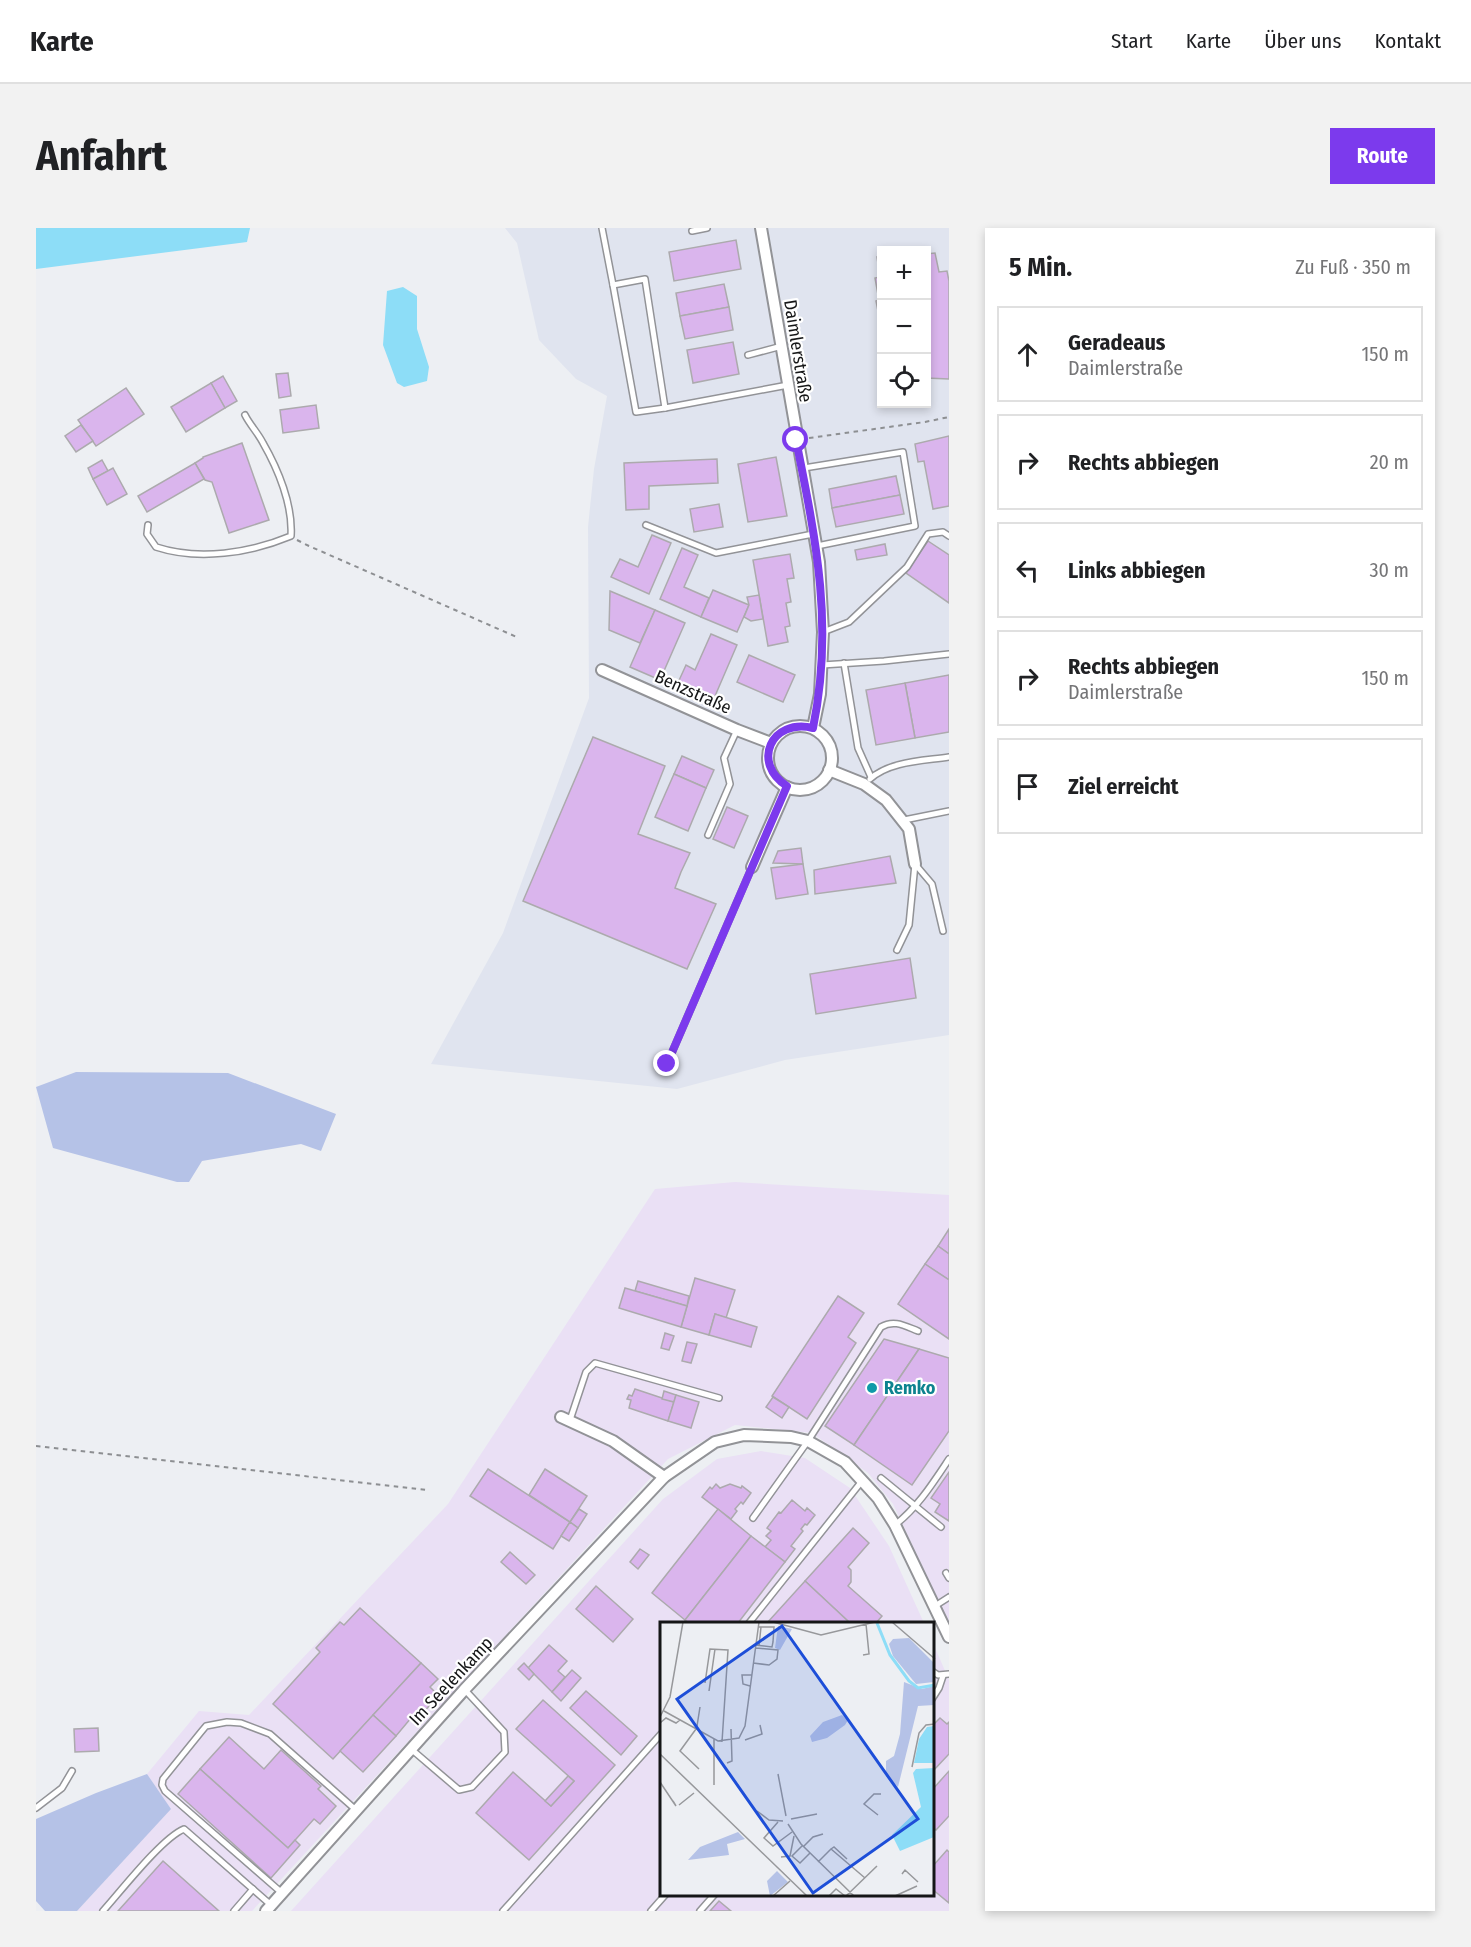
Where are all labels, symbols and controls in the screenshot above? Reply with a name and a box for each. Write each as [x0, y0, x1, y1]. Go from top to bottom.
text: Karte [30, 25, 94, 58]
text: Start [1111, 28, 1153, 54]
text: Karte [1186, 28, 1231, 54]
text: Über uns [1264, 28, 1341, 54]
text: Kontakt [1374, 28, 1441, 54]
button: Route [1330, 128, 1435, 184]
text: Anfahrt [36, 131, 167, 181]
map controls [877, 246, 931, 408]
button: + [877, 246, 931, 300]
text: 5 Min. [1009, 252, 1072, 283]
text: Zu Fuß · 350 m [1295, 255, 1411, 279]
street label: Daimlerstraße [779, 298, 817, 404]
button: − [877, 300, 931, 354]
text: Geradeaus [1068, 329, 1165, 356]
icon: ahead [1011, 338, 1044, 371]
text: 150 m [1362, 342, 1409, 366]
button: locate [877, 354, 931, 408]
text: Daimlerstraße [1068, 356, 1183, 380]
route start [782, 426, 808, 452]
icon: right [1011, 446, 1044, 479]
text: Rechts abbiegen [1068, 449, 1219, 476]
text: 20 m [1370, 450, 1409, 474]
icon: left [1011, 554, 1044, 587]
text: Links abbiegen [1068, 557, 1206, 584]
text: 30 m [1369, 558, 1409, 582]
text: Rechts abbiegen [1068, 653, 1219, 680]
icon: right [1011, 662, 1044, 695]
street label: Benzstraße [651, 665, 735, 719]
text: 150 m [1362, 666, 1409, 690]
text: Daimlerstraße [1068, 680, 1183, 704]
icon: arrive [1011, 770, 1044, 803]
text: Ziel erreicht [1068, 773, 1179, 800]
route end [653, 1050, 679, 1076]
place label: Remko [884, 1377, 936, 1399]
marker: Remko [865, 1381, 879, 1395]
inset map [660, 1622, 934, 1896]
street label: Im Seelenkamp [404, 1632, 498, 1730]

